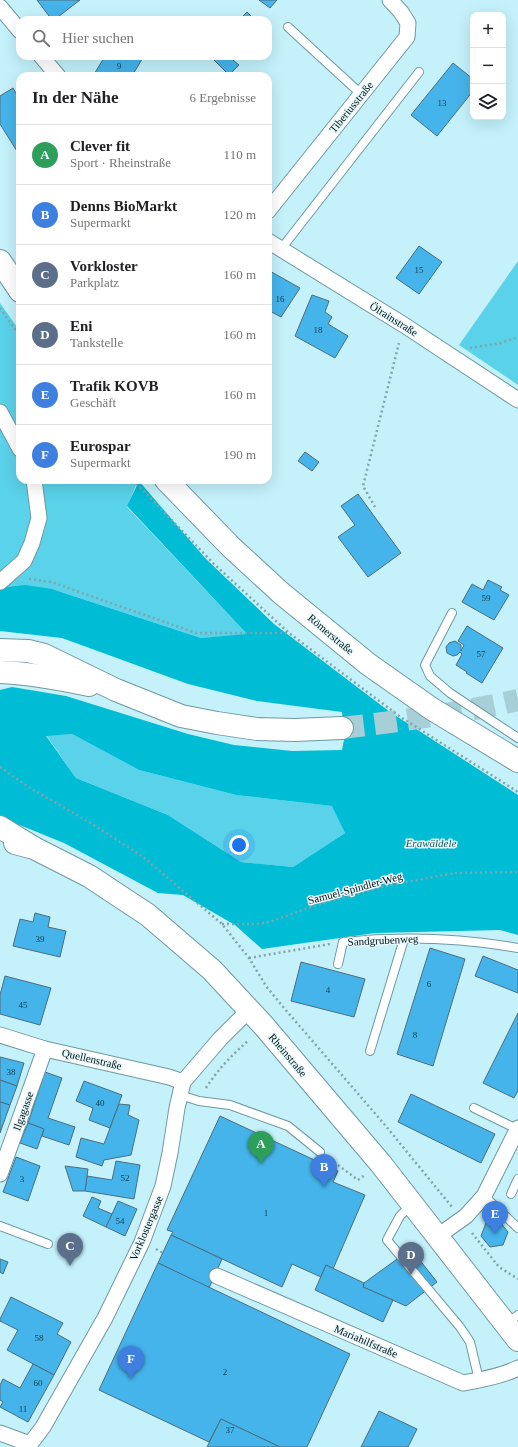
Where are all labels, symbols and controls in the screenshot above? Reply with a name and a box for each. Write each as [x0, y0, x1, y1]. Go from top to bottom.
map controls [470, 12, 506, 120]
button: + [470, 12, 506, 48]
search box [16, 16, 272, 60]
icon: search [30, 27, 52, 49]
text: Hier suchen [62, 30, 134, 46]
button: − [470, 48, 506, 84]
house number: 9 [117, 61, 122, 71]
street label: Tiberiusstraße [327, 79, 375, 135]
button: layers [470, 84, 506, 120]
text: In der Nähe [32, 88, 119, 107]
text: 6 Ergebnisse [189, 90, 256, 105]
house number: 13 [438, 98, 447, 108]
text: Clever fit [70, 138, 130, 154]
text: A [40, 147, 50, 162]
text: 110 m [224, 147, 256, 162]
text: Sport · Rheinstraße [70, 155, 171, 170]
text: Denns BioMarkt [70, 198, 177, 214]
text: B [41, 207, 49, 222]
text: 120 m [223, 207, 256, 222]
text: Supermarkt [70, 215, 131, 230]
text: Vorkloster [70, 258, 138, 274]
house number: 15 [415, 265, 424, 275]
text: C [40, 267, 50, 282]
text: 160 m [223, 267, 256, 282]
text: Parkplatz [70, 275, 119, 290]
house number: 16 [276, 294, 285, 304]
street label: Ölrainstraße [368, 300, 420, 339]
text: Eni [70, 318, 93, 334]
house number: 18 [314, 325, 323, 335]
text: D [40, 327, 50, 342]
text: 160 m [223, 327, 256, 342]
text: Tankstelle [70, 335, 123, 350]
text: Trafik KOVB [70, 378, 158, 394]
text: E [41, 387, 49, 402]
text: 160 m [223, 387, 256, 402]
text: Geschäft [70, 395, 116, 410]
text: Eurospar [70, 438, 131, 454]
text: F [41, 447, 49, 462]
text: 190 m [223, 447, 256, 462]
text: Supermarkt [70, 455, 131, 470]
house number: 59 [482, 593, 491, 603]
street label: Römerstraße [306, 611, 356, 657]
house number: 57 [477, 649, 486, 659]
your location [229, 835, 249, 855]
park label: Erawäldele [405, 837, 456, 849]
street label: Samuel-Spindler-Weg [306, 869, 404, 906]
street label: Sandgrubenweg [347, 932, 419, 948]
house number: 39 [36, 934, 45, 944]
house number: 6 [427, 979, 432, 989]
house number: 4 [326, 985, 331, 995]
house number: 45 [19, 1000, 28, 1010]
house number: 8 [413, 1030, 418, 1040]
street label: Rheinstraße [267, 1031, 310, 1079]
street label: Quellenstraße [61, 1046, 123, 1072]
house number: 38 [7, 1067, 16, 1077]
street label: Ilgagasse [10, 1090, 36, 1132]
house number: 40 [96, 1098, 105, 1108]
pin: A [248, 1131, 274, 1164]
pin: B [311, 1154, 337, 1187]
house number: 52 [121, 1173, 130, 1183]
house number: 3 [20, 1174, 25, 1184]
street label: Vorklostergasse [127, 1194, 165, 1262]
pin: E [482, 1201, 508, 1234]
house number: 1 [264, 1208, 268, 1218]
house number: 54 [116, 1216, 125, 1226]
pin: C [57, 1233, 83, 1266]
pin: D [398, 1242, 424, 1275]
street label: Mariahilfstraße [332, 1322, 400, 1360]
house number: 58 [35, 1333, 44, 1343]
pin: F [118, 1346, 144, 1379]
house number: 2 [223, 1367, 227, 1377]
house number: 60 [34, 1378, 43, 1388]
house number: 11 [19, 1404, 27, 1414]
house number: 37 [226, 1425, 235, 1435]

